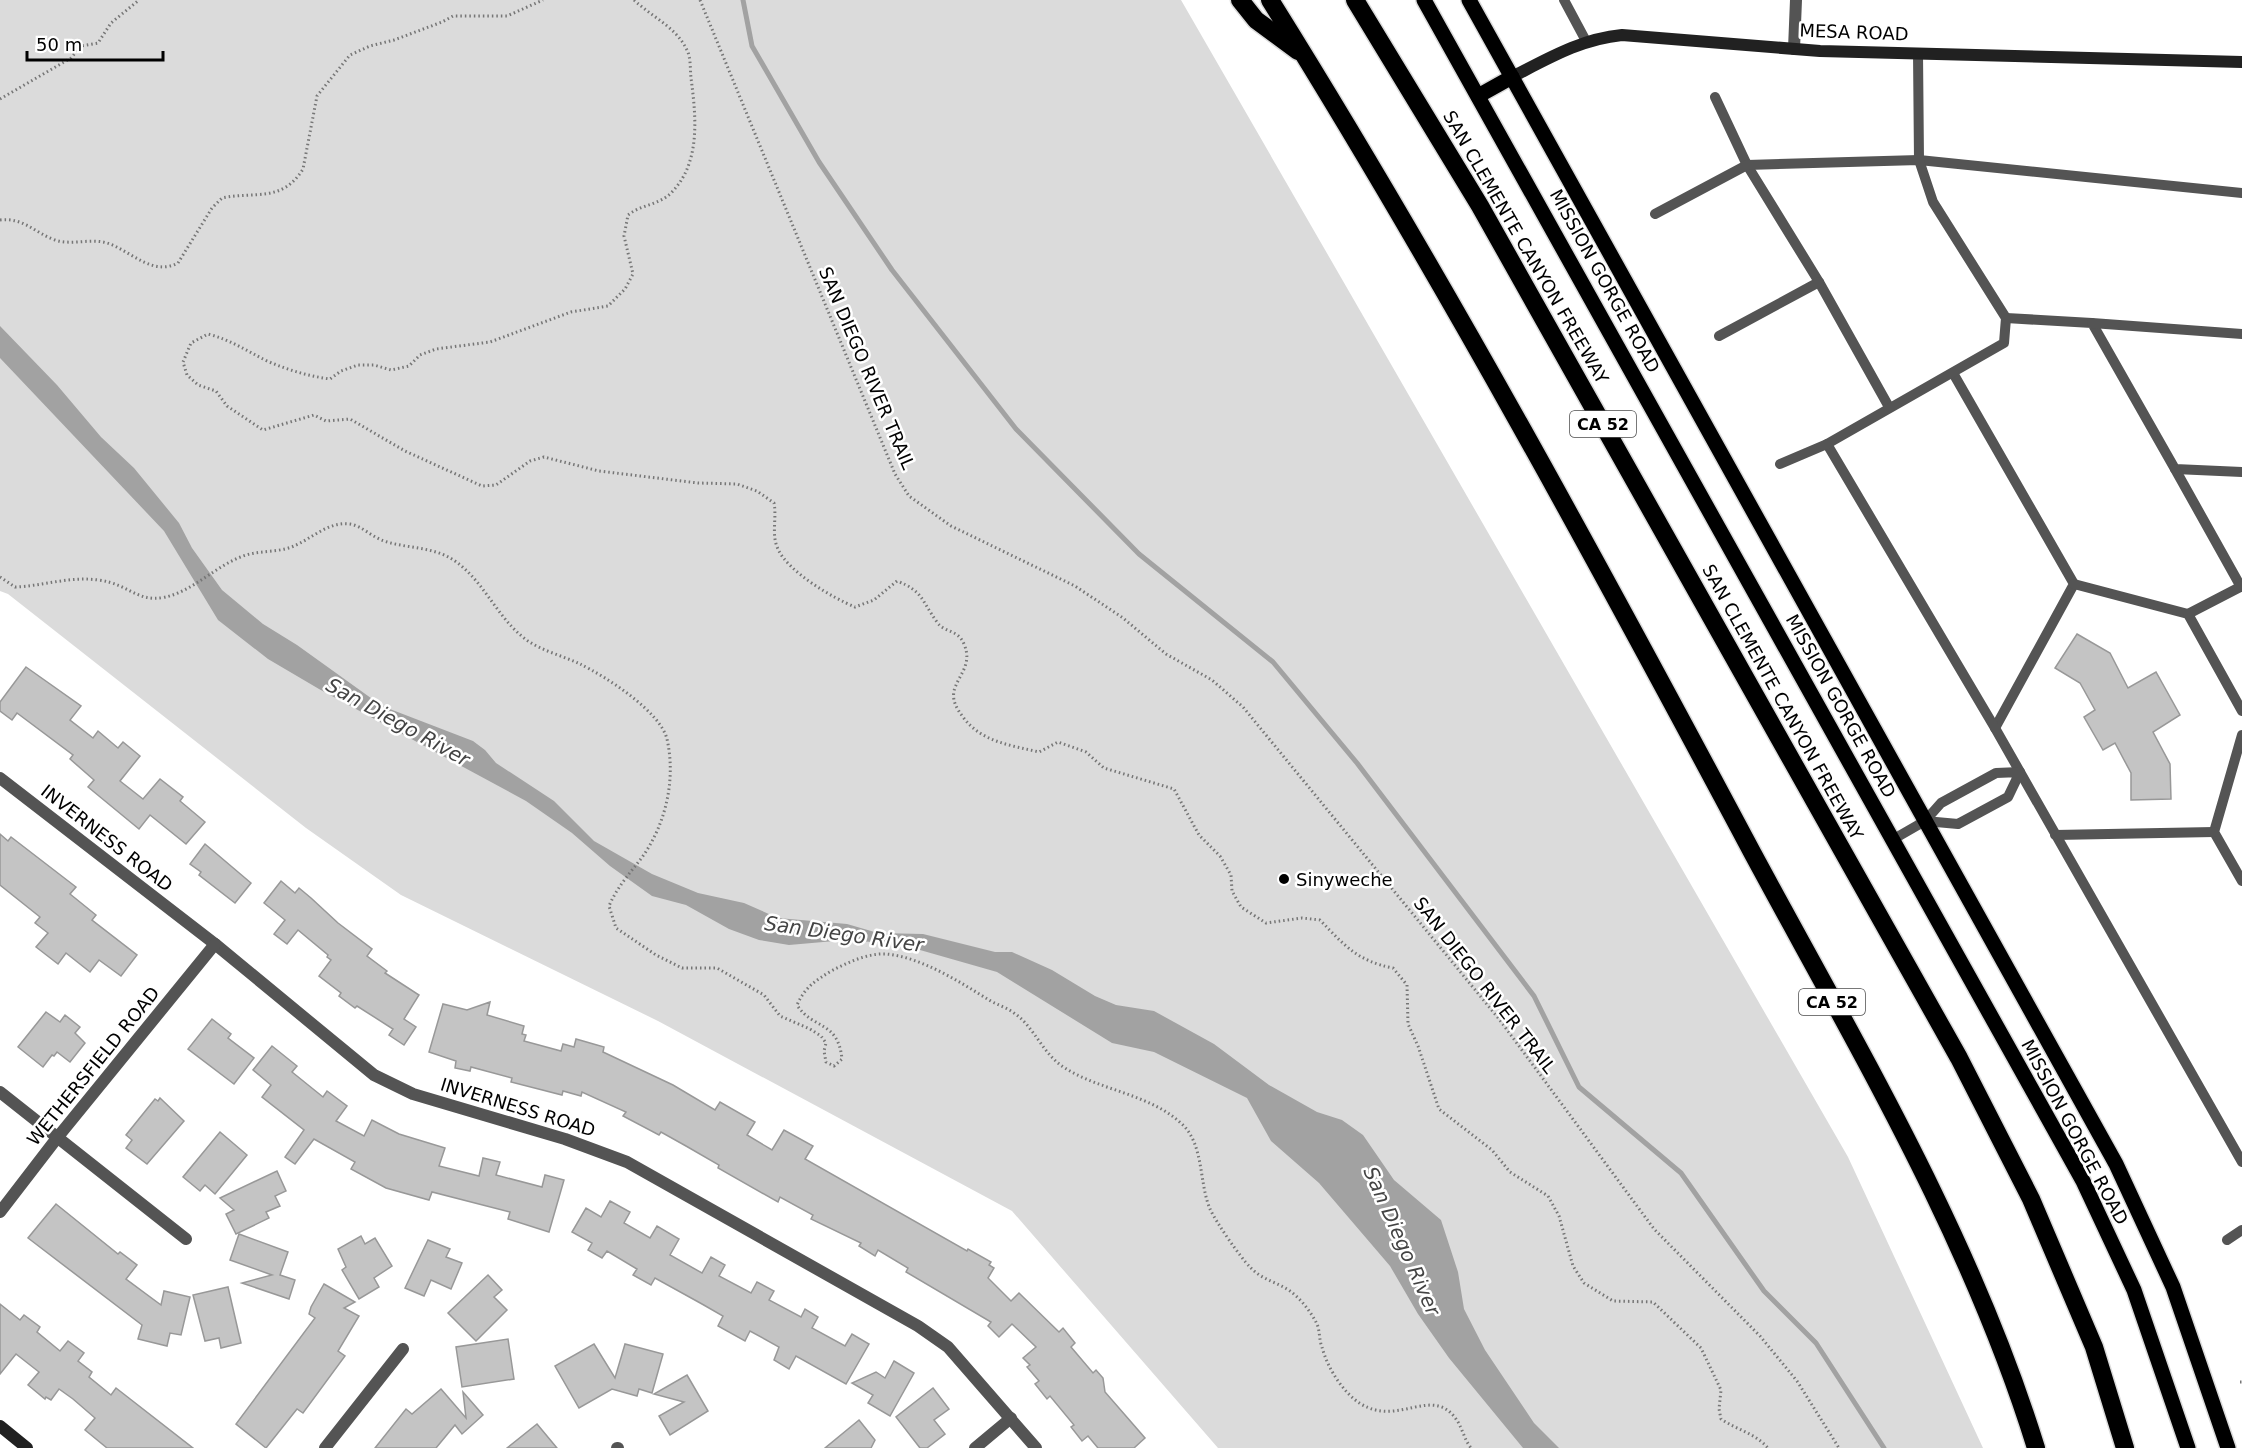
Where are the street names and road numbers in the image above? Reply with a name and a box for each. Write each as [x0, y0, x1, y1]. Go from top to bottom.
street label: MESA ROAD [1799, 20, 1909, 44]
street label: SAN CLEMENTE CANYON FREEWAY [1439, 107, 1614, 388]
street label: MISSION GORGE ROAD [1546, 186, 1664, 376]
street label: SAN DIEGO RIVER TRAIL [815, 264, 919, 472]
road number: CA 52 [1570, 411, 1636, 437]
street label: SAN CLEMENTE CANYON FREEWAY [1698, 561, 1868, 844]
street label: MISSION GORGE ROAD [1782, 611, 1900, 801]
street label: INVERNESS ROAD [37, 780, 177, 896]
street label: SAN DIEGO RIVER TRAIL [1410, 893, 1560, 1077]
street label: WETHERSFIELD ROAD [22, 982, 164, 1150]
road number: CA 52 [1799, 989, 1865, 1015]
street label: MISSION GORGE ROAD [2017, 1036, 2133, 1228]
street label: INVERNESS ROAD [438, 1073, 598, 1141]

